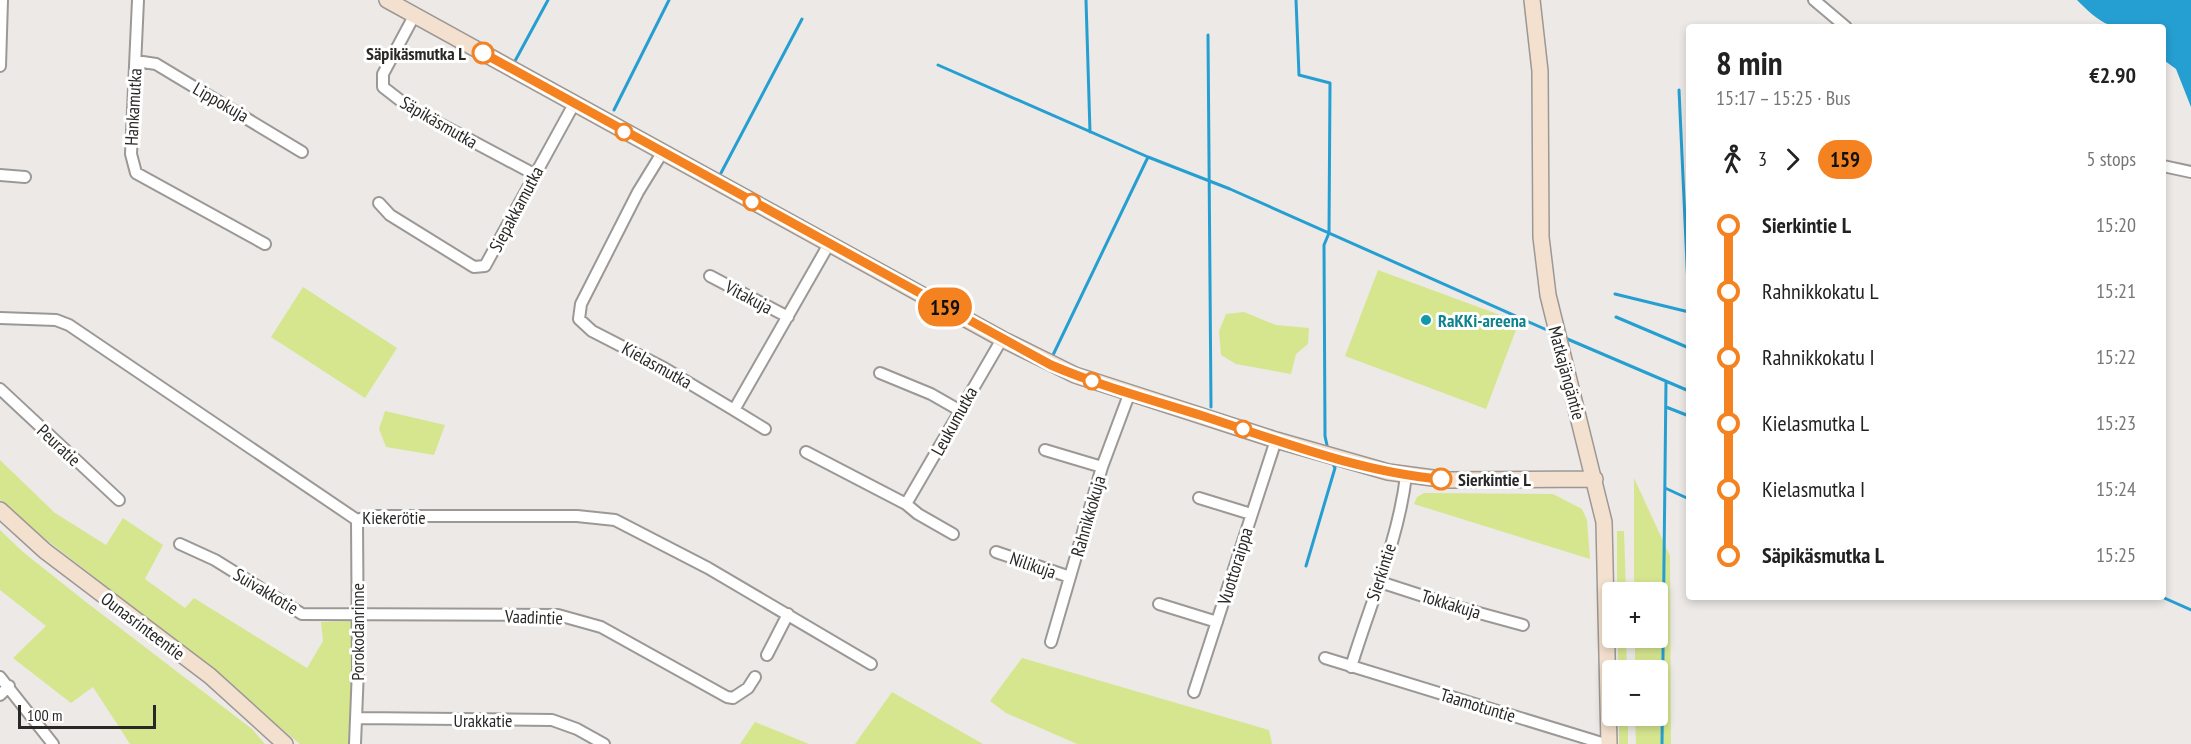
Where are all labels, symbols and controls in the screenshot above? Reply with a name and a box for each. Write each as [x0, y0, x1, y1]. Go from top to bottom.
text: 8 min [1716, 41, 1783, 84]
place label: Säpikäsmutka L [366, 42, 466, 65]
marker: Säpikäsmutka L [472, 42, 494, 64]
text: €2.90 [2089, 61, 2136, 89]
street label: Hankamutka [119, 68, 147, 146]
street label: Lippokuja [189, 77, 253, 127]
text: 15:17 – 15:25 · Bus [1716, 85, 1851, 111]
street label: Säpikäsmutka [396, 91, 482, 153]
unlabelled marker [615, 123, 633, 141]
icon: walk [1716, 143, 1749, 176]
icon: forward [1776, 143, 1809, 176]
text: 3 [1758, 146, 1767, 172]
text: 159 [1830, 146, 1860, 173]
text: 5 stops [2087, 146, 2136, 172]
street label: Siepakkamutka [484, 162, 548, 256]
unlabelled marker [743, 193, 761, 211]
text: Sierkintie L [1762, 211, 1851, 239]
text: 15:20 [2096, 212, 2136, 238]
street label: Vitakuja [721, 275, 777, 319]
text: Rahnikkokatu L [1762, 277, 1879, 305]
text: 15:21 [2096, 278, 2136, 304]
line badge: 159 [910, 288, 980, 326]
text: 159 [930, 294, 960, 321]
place label: RaKKi-areena [1438, 309, 1526, 332]
marker: RaKKi-areena [1419, 313, 1433, 327]
street label: Matkajängäntie [1543, 324, 1591, 422]
street label: Kielasmutka [618, 336, 696, 394]
text: Rahnikkokatu I [1762, 343, 1875, 371]
text: 15:22 [2096, 344, 2136, 370]
unlabelled marker [1083, 372, 1101, 390]
street label: Leukumutka [926, 382, 982, 460]
text: Kielasmutka L [1762, 409, 1869, 437]
text: 15:23 [2096, 410, 2136, 436]
street label: Peuratie [32, 419, 86, 471]
unlabelled marker [1234, 420, 1252, 438]
marker: Sierkintie L [1430, 468, 1452, 490]
place label: Sierkintie L [1458, 468, 1531, 491]
street label: Rahnikkokuja [1066, 473, 1110, 559]
text: Kielasmutka I [1762, 475, 1865, 503]
text: 15:24 [2096, 476, 2136, 502]
street label: Kiekerötie [362, 506, 426, 529]
street label: Vuottoraippa [1212, 525, 1258, 608]
street label: Sierkintie [1361, 540, 1401, 604]
text: Säpikäsmutka L [1762, 541, 1884, 569]
text: 15:25 [2096, 542, 2136, 568]
street label: Nilikuja [1007, 546, 1059, 584]
street label: Suivakkotie [229, 563, 303, 619]
map controls [1602, 582, 1668, 726]
button: + [1602, 582, 1668, 648]
street label: Porokodanrinne [346, 583, 369, 681]
street label: Tokkakuja [1418, 584, 1484, 624]
street label: Ounasrinteentie [96, 587, 190, 665]
street label: Vaadintie [504, 604, 563, 630]
button: − [1602, 660, 1668, 726]
street label: Taamotuntie [1438, 683, 1518, 727]
scale bar [18, 702, 156, 730]
text: 100 m [27, 705, 62, 725]
street label: Urakkatie [454, 709, 512, 732]

